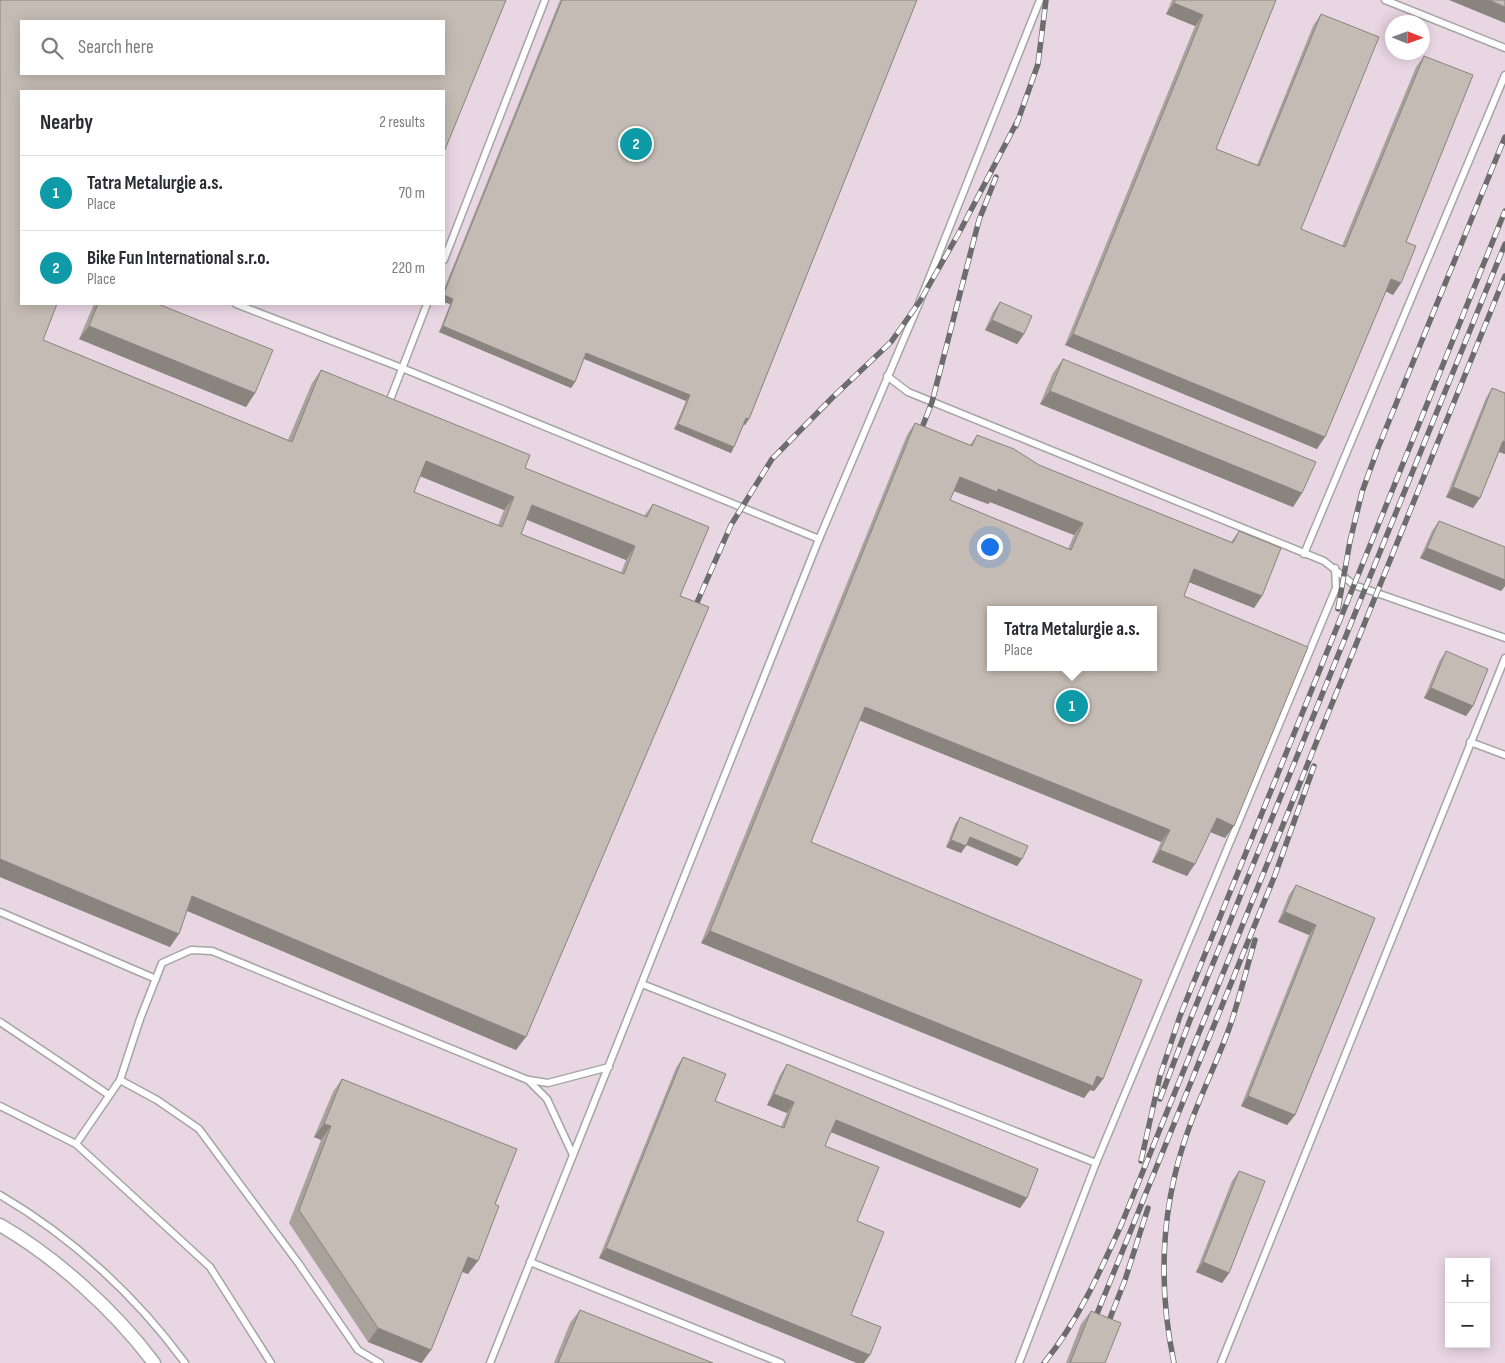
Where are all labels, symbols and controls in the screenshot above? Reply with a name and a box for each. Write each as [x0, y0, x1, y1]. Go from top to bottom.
north arrow [1385, 15, 1430, 60]
search box [20, 20, 445, 75]
icon: search [38, 34, 66, 62]
text: Search here [78, 36, 154, 59]
text: Nearby [40, 110, 93, 135]
text: 2 results [379, 113, 425, 132]
pin: 2 [620, 125, 652, 163]
text: Tatra Metalurgie a.s. [87, 172, 223, 195]
text: 1 [53, 184, 59, 203]
text: 70 m [399, 184, 425, 203]
text: Place [87, 195, 116, 214]
text: Bike Fun International s.r.o. [87, 247, 270, 270]
text: 2 [52, 259, 60, 278]
text: 220 m [392, 259, 425, 278]
text: Place [87, 270, 116, 289]
your location [977, 534, 1003, 560]
popup [987, 606, 1157, 671]
text: Tatra Metalurgie a.s. [1004, 618, 1140, 641]
text: Place [1004, 641, 1033, 660]
pin: 1 [1056, 687, 1088, 725]
map controls [1445, 1258, 1490, 1348]
button: + [1445, 1258, 1490, 1303]
button: − [1445, 1303, 1490, 1348]

